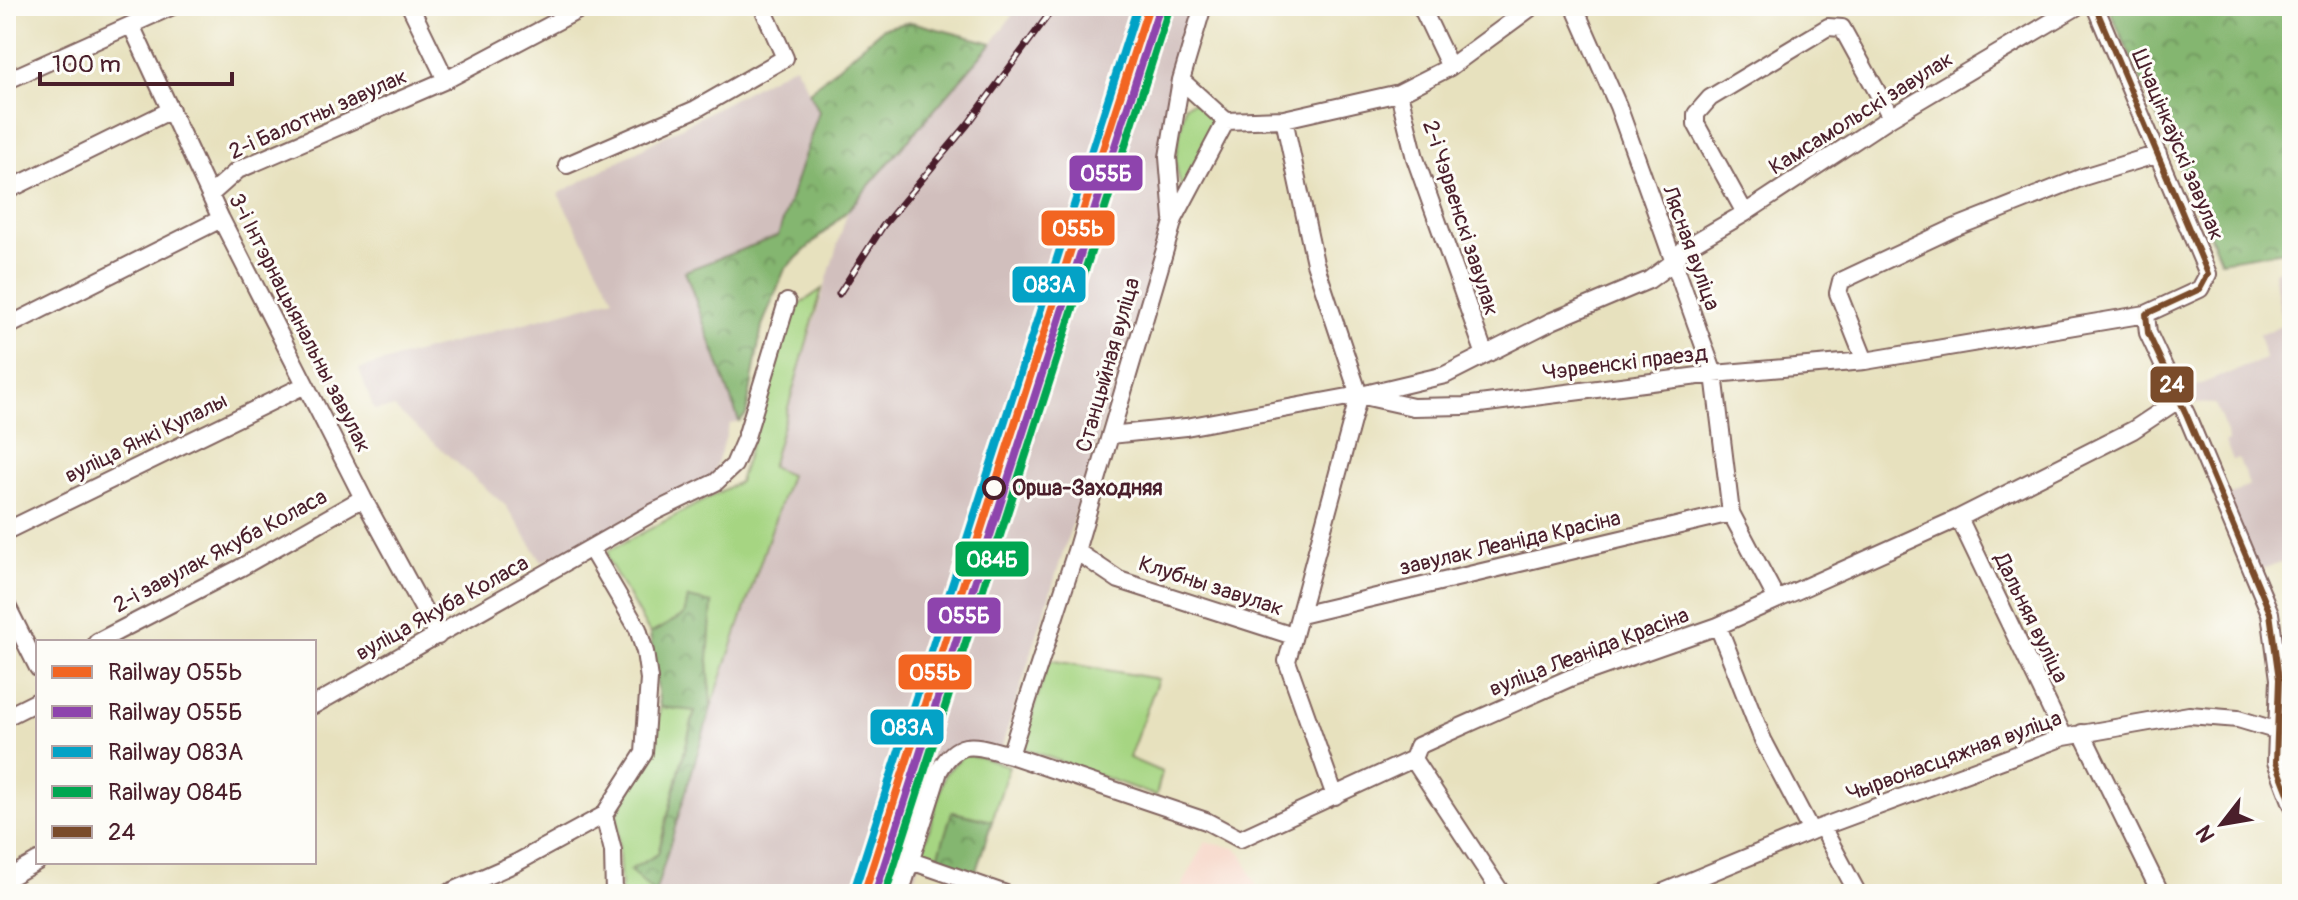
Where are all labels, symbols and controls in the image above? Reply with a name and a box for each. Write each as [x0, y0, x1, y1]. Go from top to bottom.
scale bar [40, 36, 232, 86]
street label: Камсамольскі завулак [1764, 45, 1958, 181]
street label: Шчацінкаўскі завулак [2125, 45, 2231, 245]
text: 100 m [52, 50, 121, 79]
street label: 2-і Балотны завулак [224, 62, 412, 166]
street label: 2-і Чэрвенскі завулак [1416, 117, 1506, 319]
line badge: 055Б [1068, 154, 1144, 192]
text: 055Б [1080, 160, 1132, 188]
street label: Лясная вуліца [1655, 181, 1727, 314]
street label: 3-і Інтэрнацыянальны завулак [222, 189, 378, 457]
line badge: 055Ь [1040, 209, 1116, 247]
text: 055Ь [1052, 215, 1104, 243]
line badge: 083А [1011, 265, 1087, 304]
text: 083А [1023, 271, 1076, 299]
street label: Станцыйная вуліца [1070, 274, 1146, 456]
street label: Чэрвенскі праезд [1541, 339, 1709, 387]
line badge: 24 [2149, 365, 2195, 404]
text: 24 [2159, 371, 2185, 399]
street label: вуліца Янкі Купалы [60, 387, 232, 489]
place label: Орша-Заходняя [1012, 474, 1163, 502]
marker: Орша-Заходняя [983, 477, 1005, 499]
street label: 2-і завулак Якуба Коласа [108, 483, 332, 619]
street label: завулак Леаніда Красіна [1397, 504, 1623, 582]
line badge: 084Б [954, 540, 1030, 578]
text: 084Б [966, 546, 1018, 574]
street label: Дальняя вуліца [1987, 547, 2075, 688]
street label: вуліца Якуба Коласа [351, 549, 533, 667]
street label: Клубны завулак [1135, 549, 1287, 623]
line badge: 055Б [926, 596, 1002, 635]
street label: вуліца Леаніда Красіна [1485, 601, 1693, 703]
text: 055Б [938, 602, 990, 630]
legend [36, 640, 316, 864]
line badge: 055Ь [897, 653, 973, 691]
text: Railway 055Ь [108, 658, 243, 687]
text: 055Ь [909, 659, 961, 687]
text: Railway 055Б [108, 698, 243, 727]
street label: Чырвонасцяжная вуліца [1843, 704, 2065, 808]
line badge: 083А [869, 708, 945, 746]
text: 083А [881, 714, 934, 742]
text: Railway 083А [108, 738, 243, 767]
text: Railway 084Б [108, 778, 243, 807]
north arrow [2182, 784, 2262, 864]
text: 24 [108, 818, 135, 847]
text: N [2190, 820, 2222, 847]

